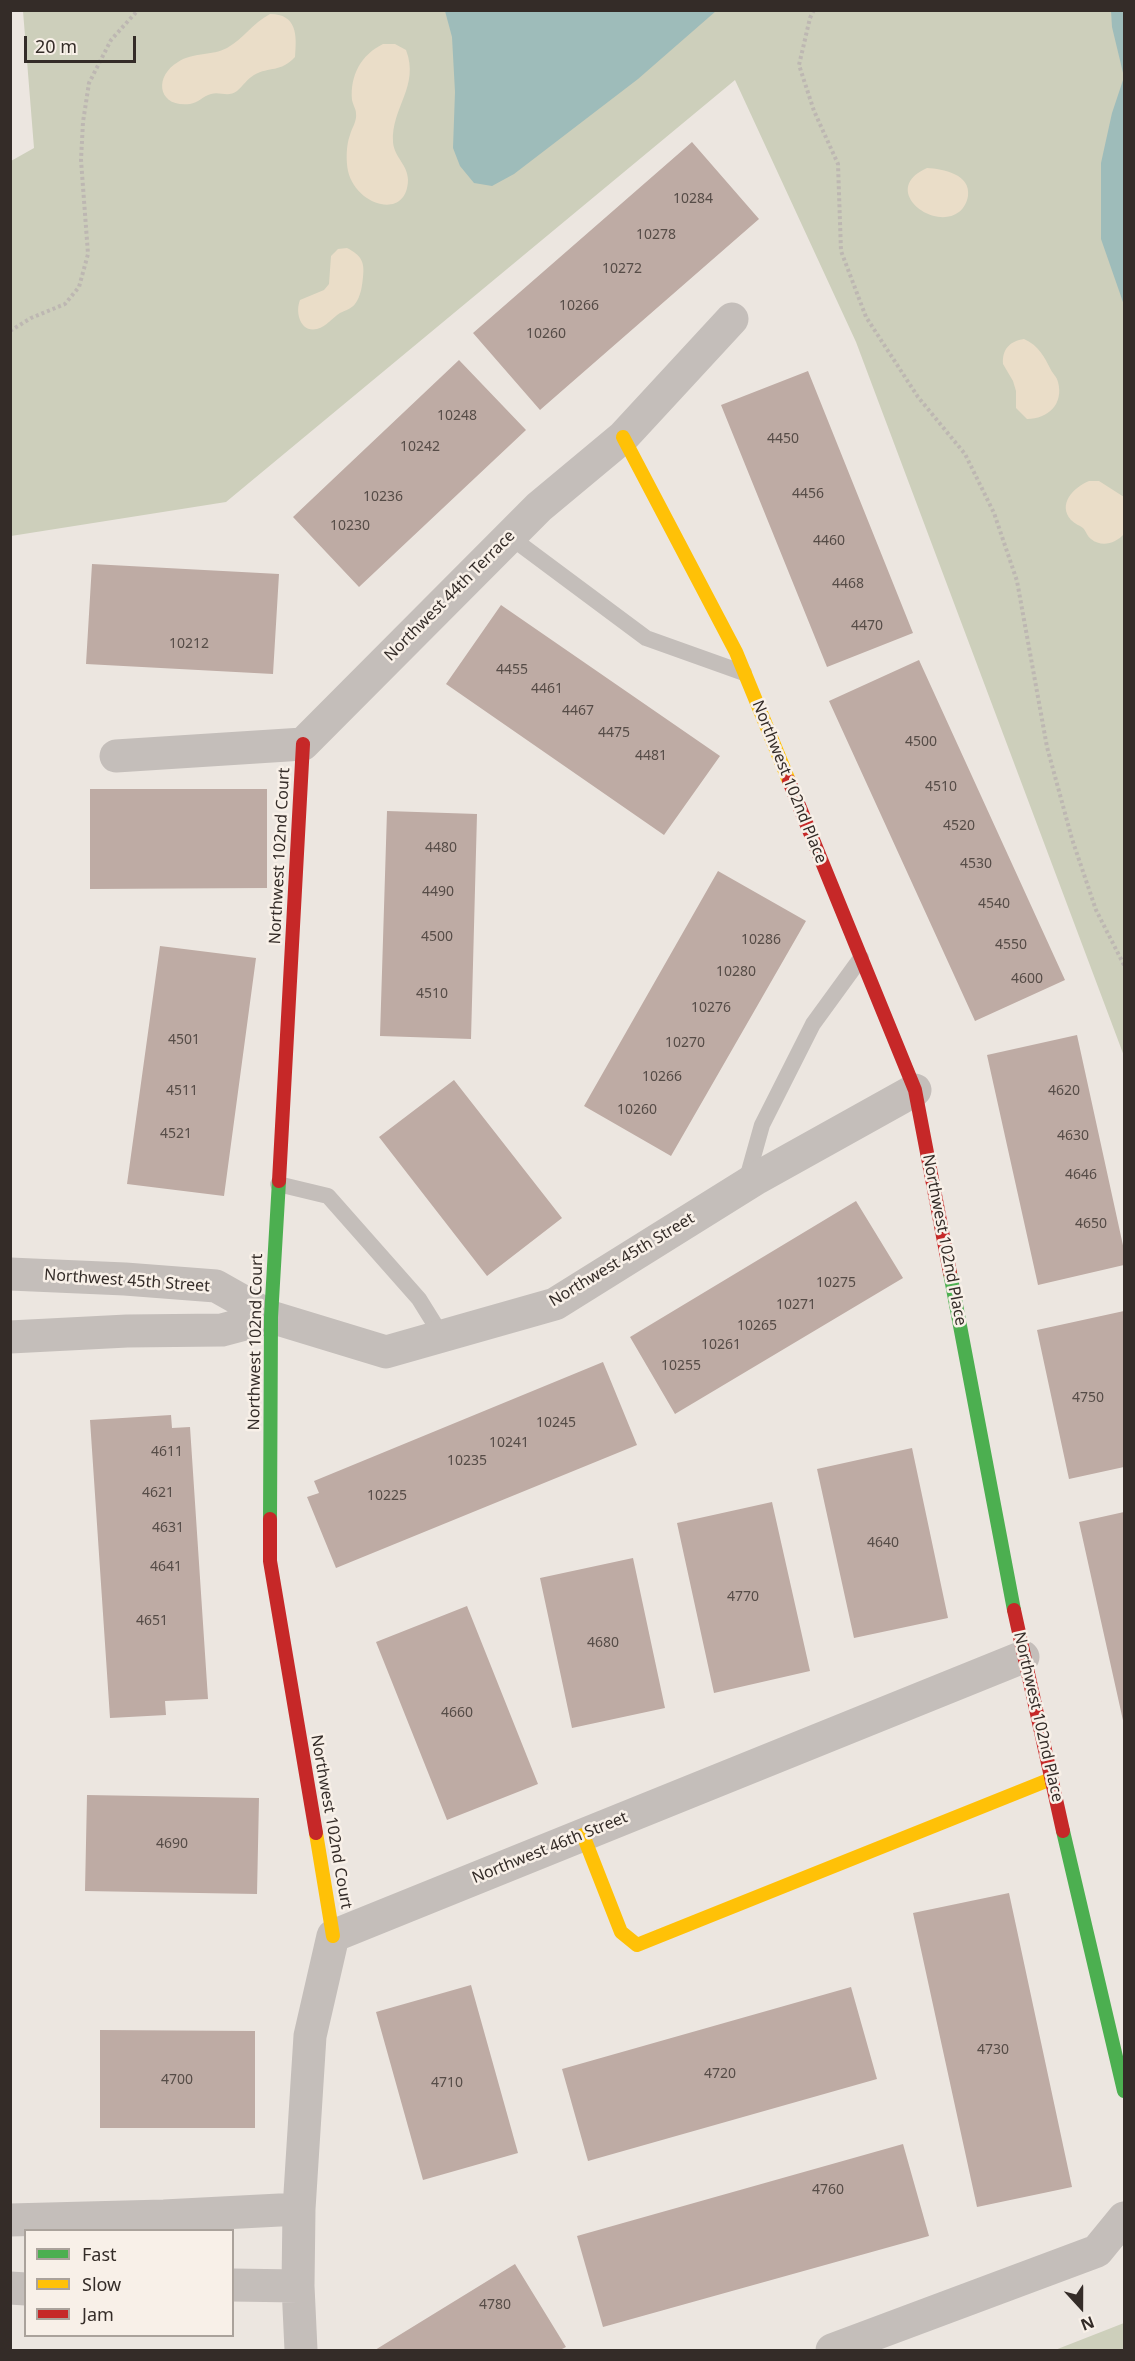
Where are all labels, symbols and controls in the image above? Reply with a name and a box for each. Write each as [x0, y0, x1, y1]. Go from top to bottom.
scale bar [27, 24, 140, 62]
text: 20 m [35, 34, 77, 58]
house number: 10284 [673, 191, 713, 207]
house number: 10278 [636, 227, 676, 243]
house number: 10272 [602, 261, 642, 277]
house number: 10266 [559, 298, 599, 314]
house number: 10260 [526, 326, 566, 342]
house number: 10248 [437, 408, 477, 424]
house number: 4450 [767, 431, 799, 447]
house number: 10242 [400, 439, 440, 455]
house number: 4456 [792, 486, 824, 502]
house number: 10236 [363, 489, 403, 505]
house number: 10230 [330, 518, 370, 534]
street label: Northwest 44th Terrace [381, 527, 519, 665]
house number: 4460 [813, 533, 845, 549]
house number: 4468 [832, 576, 864, 592]
house number: 4470 [851, 618, 883, 634]
house number: 10212 [169, 636, 209, 652]
house number: 4455 [496, 662, 528, 678]
house number: 4461 [531, 681, 563, 697]
street label: Northwest 102nd Place [747, 698, 831, 866]
house number: 4467 [562, 703, 594, 719]
house number: 4475 [598, 725, 630, 741]
house number: 4500 [905, 734, 937, 750]
house number: 4481 [635, 748, 667, 764]
street label: Northwest 102nd Court [266, 767, 294, 945]
house number: 4510 [925, 779, 957, 795]
house number: 4520 [943, 818, 975, 834]
house number: 4480 [425, 840, 457, 856]
house number: 4530 [960, 856, 992, 872]
house number: 4490 [422, 884, 454, 900]
house number: 4540 [978, 896, 1010, 912]
house number: 4500 [421, 929, 453, 945]
house number: 10286 [741, 932, 781, 948]
house number: 4550 [995, 937, 1027, 953]
house number: 10280 [716, 964, 756, 980]
house number: 4600 [1011, 971, 1043, 987]
house number: 4510 [416, 986, 448, 1002]
house number: 10276 [691, 1000, 731, 1016]
house number: 4501 [168, 1032, 200, 1048]
house number: 10270 [665, 1035, 705, 1051]
house number: 10266 [642, 1069, 682, 1085]
house number: 4511 [166, 1083, 198, 1099]
house number: 4620 [1048, 1083, 1080, 1099]
house number: 10260 [617, 1102, 657, 1118]
house number: 4521 [160, 1126, 192, 1142]
house number: 4630 [1057, 1128, 1089, 1144]
street label: Northwest 102nd Place [918, 1153, 970, 1327]
house number: 4646 [1065, 1167, 1097, 1183]
street label: Northwest 45th Street [546, 1209, 698, 1311]
house number: 4650 [1075, 1216, 1107, 1232]
street label: Northwest 102nd Court [245, 1253, 267, 1431]
street label: Northwest 45th Street [43, 1266, 211, 1296]
house number: 10275 [816, 1275, 856, 1291]
house number: 10271 [776, 1297, 816, 1313]
house number: 10265 [737, 1318, 777, 1334]
house number: 10261 [701, 1337, 741, 1353]
house number: 10255 [661, 1358, 701, 1374]
house number: 4750 [1072, 1390, 1104, 1406]
house number: 10245 [536, 1415, 576, 1431]
house number: 10241 [489, 1435, 529, 1451]
house number: 4611 [151, 1444, 183, 1460]
house number: 10235 [447, 1453, 487, 1469]
house number: 4621 [142, 1485, 174, 1501]
house number: 10225 [367, 1488, 407, 1504]
house number: 4631 [152, 1520, 184, 1536]
house number: 4640 [867, 1535, 899, 1551]
house number: 4641 [150, 1559, 182, 1575]
house number: 4770 [727, 1589, 759, 1605]
house number: 4651 [136, 1613, 168, 1629]
street label: Northwest 102nd Place [1009, 1630, 1067, 1804]
house number: 4680 [587, 1635, 619, 1651]
house number: 4660 [441, 1705, 473, 1721]
street label: Northwest 102nd Court [306, 1733, 356, 1911]
street label: Northwest 46th Street [469, 1808, 631, 1888]
house number: 4690 [156, 1836, 188, 1852]
house number: 4730 [977, 2042, 1009, 2058]
house number: 4720 [704, 2066, 736, 2082]
house number: 4700 [161, 2072, 193, 2088]
house number: 4710 [431, 2075, 463, 2091]
house number: 4760 [812, 2182, 844, 2198]
legend [24, 2229, 234, 2337]
text: Fast [82, 2242, 117, 2266]
text: Slow [82, 2272, 121, 2296]
north arrow [1051, 2277, 1111, 2337]
house number: 4780 [479, 2297, 511, 2313]
text: Jam [82, 2302, 114, 2326]
text: N [1077, 2311, 1097, 2336]

